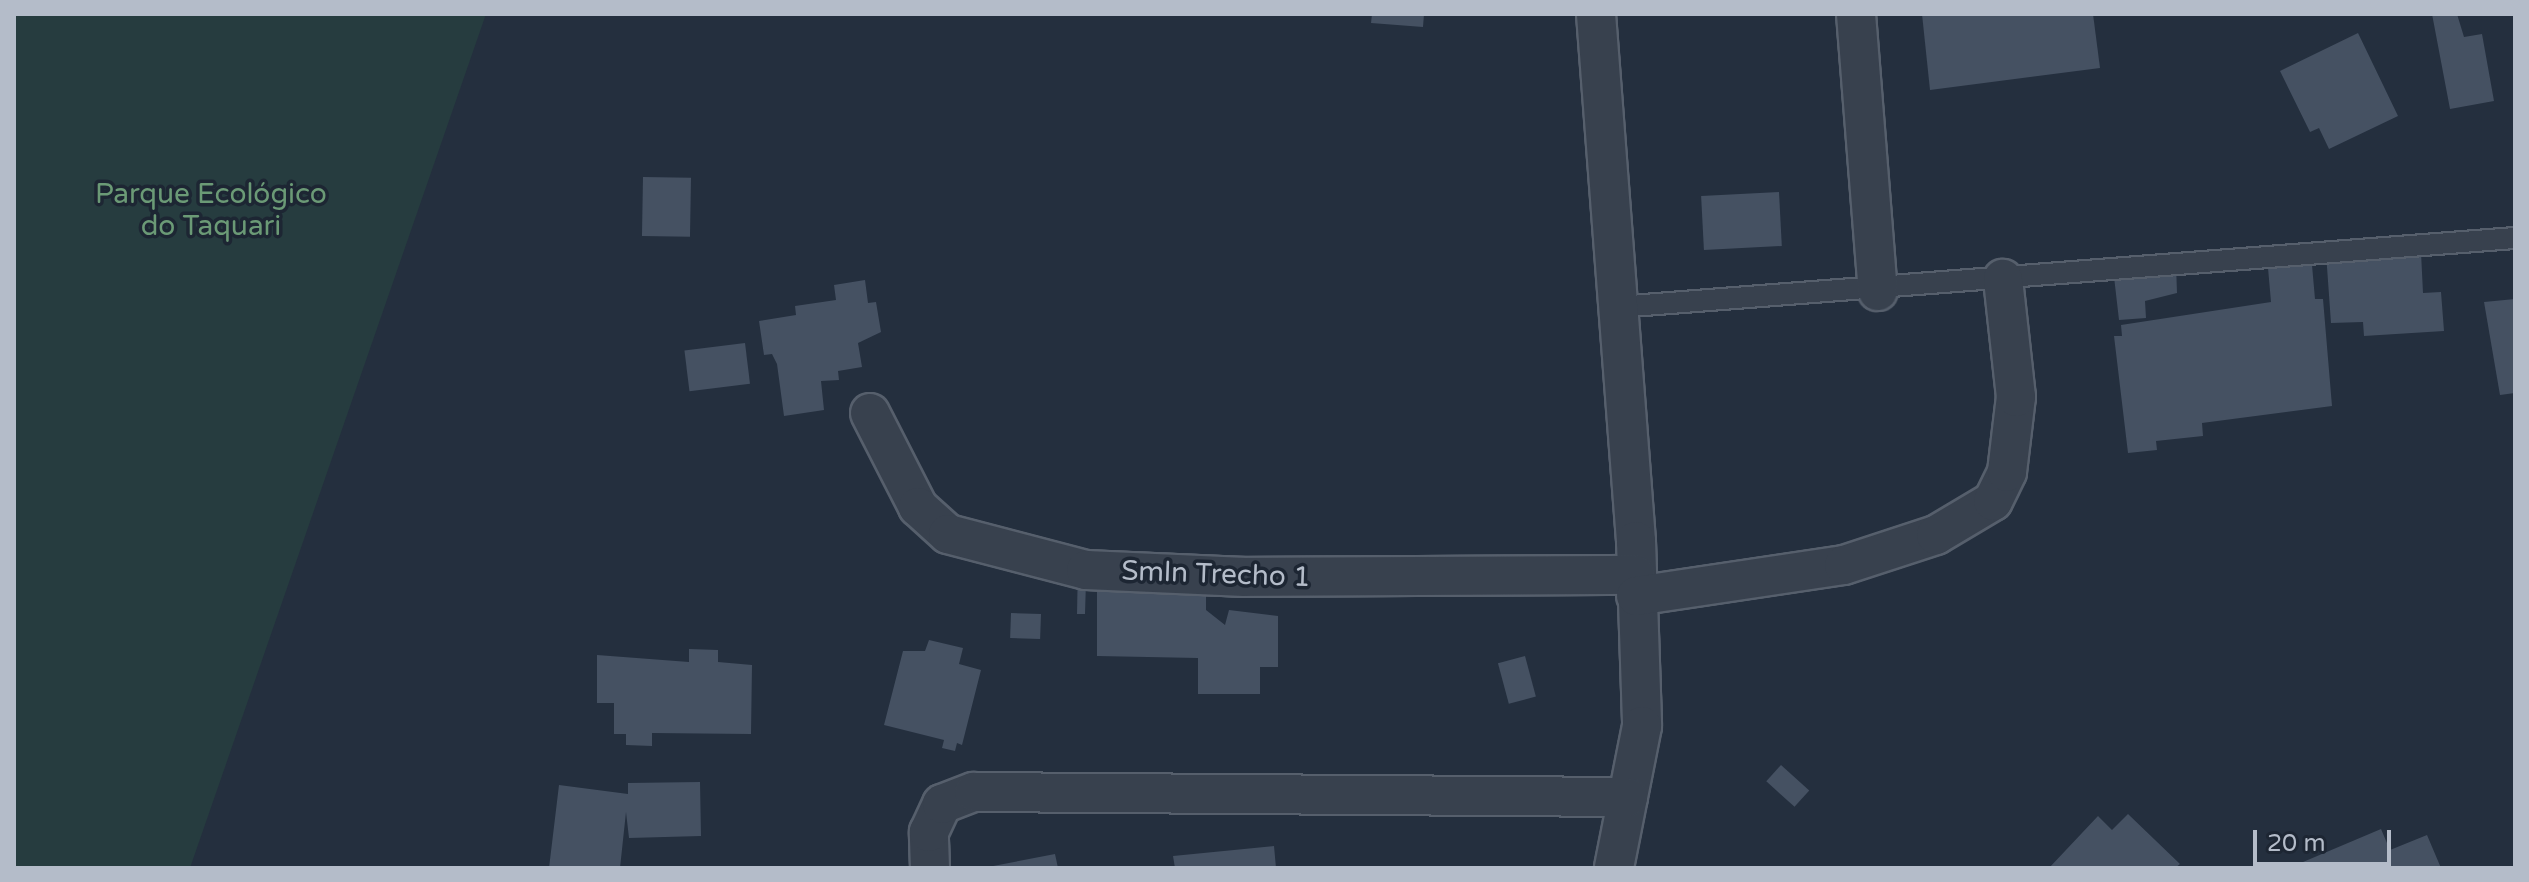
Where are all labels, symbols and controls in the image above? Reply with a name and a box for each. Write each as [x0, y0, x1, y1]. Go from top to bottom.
park label: Parque Ecológico do Taquari [95, 177, 327, 243]
street label: Smln Trecho 1 [1121, 554, 1311, 594]
scale bar [2257, 814, 2395, 864]
text: 20 m [2267, 829, 2325, 858]

